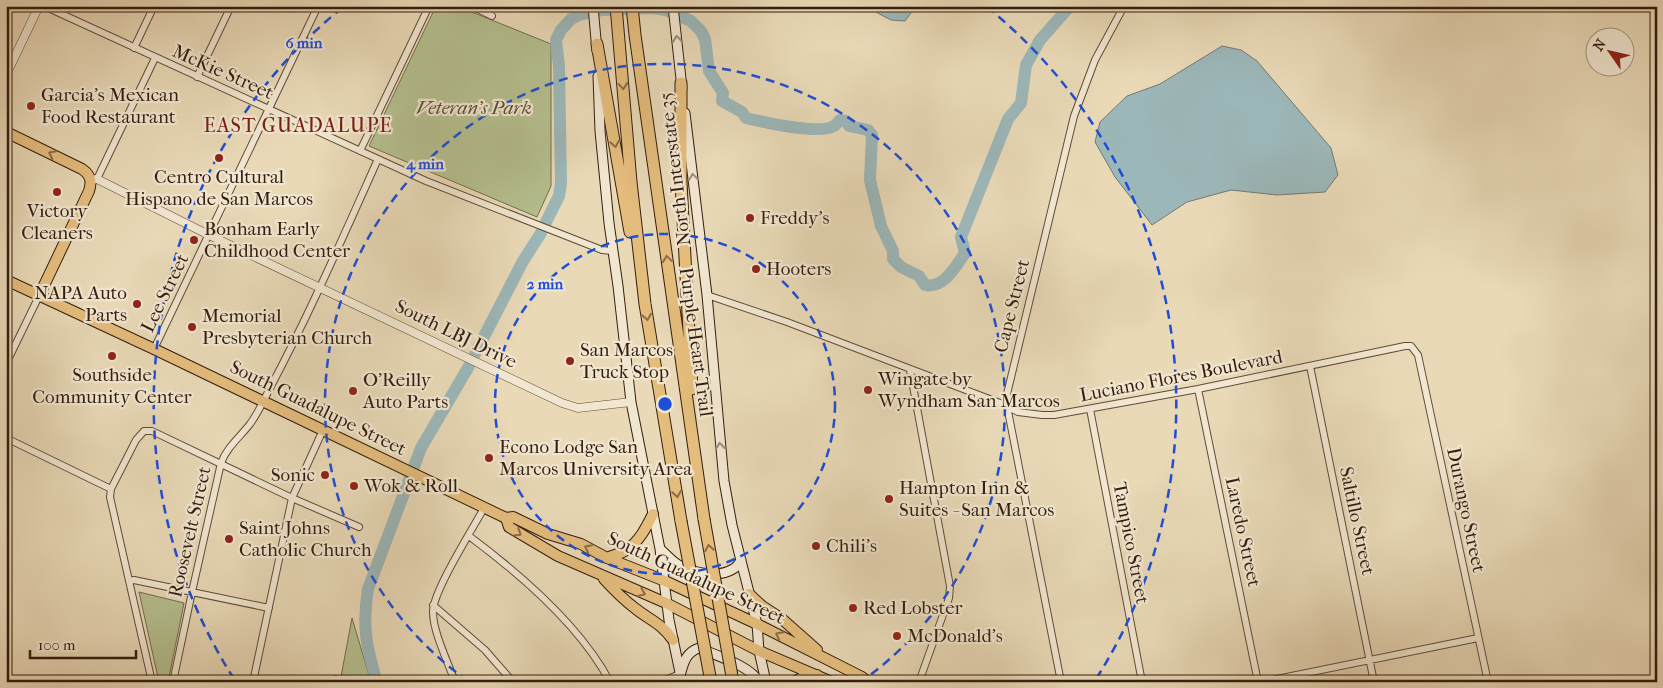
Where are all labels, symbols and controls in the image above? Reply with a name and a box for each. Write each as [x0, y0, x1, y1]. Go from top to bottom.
north arrow [1586, 28, 1636, 78]
text: 6 min [286, 34, 323, 52]
one-way arrow [671, 34, 682, 42]
text: N [1590, 36, 1610, 54]
street label: McKie Street [169, 40, 277, 104]
one-way arrow [617, 82, 628, 90]
place label: Garcia's Mexican Food Restaurant [41, 84, 179, 128]
street label: North Interstate 35 [655, 91, 695, 247]
park label: Veteran's Park [416, 97, 532, 119]
marker: Garcia's Mexican Food Restaurant [25, 100, 37, 112]
district label: EAST GUADALUPE [203, 114, 393, 137]
one-way arrow [609, 139, 619, 148]
one-way arrow [48, 150, 57, 160]
marker: Centro Cultural Hispano de San Marcos [213, 152, 225, 164]
text: 4 min [405, 155, 444, 173]
place label: Centro Cultural Hispano de San Marcos [125, 166, 313, 210]
one-way arrow [688, 173, 699, 181]
marker: Victory Cleaners [51, 186, 63, 198]
place label: Victory Cleaners [21, 200, 93, 244]
place label: Freddy's [760, 207, 830, 229]
marker: Freddy's [744, 212, 756, 224]
place label: Bonham Early Childhood Center [204, 218, 351, 262]
marker: Bonham Early Childhood Center [188, 234, 200, 246]
street label: Lee Street [137, 250, 194, 336]
one-way arrow [662, 255, 672, 263]
street label: Cape Street [990, 257, 1034, 355]
place label: Hooters [766, 258, 831, 280]
marker: Hooters [750, 263, 762, 275]
street label: Purple Heart Trail [675, 266, 717, 418]
text: 2 min [527, 275, 564, 293]
place label: NAPA Auto Parts [34, 282, 127, 326]
street label: South LBJ Drive [392, 295, 520, 373]
marker: NAPA Auto Parts [131, 298, 143, 310]
place label: Memorial Presbyterian Church [202, 305, 372, 349]
one-way arrow [642, 313, 652, 321]
marker: Memorial Presbyterian Church [186, 321, 198, 333]
place label: San Marcos Truck Stop [580, 339, 673, 383]
street label: Luciano Flores Boulevard [1078, 345, 1285, 406]
marker: Southside Community Center [106, 350, 118, 362]
marker: San Marcos Truck Stop [564, 355, 576, 367]
street label: South Guadalupe Street [226, 356, 410, 460]
place label: Southside Community Center [32, 364, 193, 408]
place label: Wingate by Wyndham San Marcos [877, 368, 1060, 412]
place label: O'Reilly Auto Parts [362, 369, 448, 413]
marker: Wingate by Wyndham San Marcos [862, 384, 874, 396]
marker: O'Reilly Auto Parts [347, 385, 359, 397]
centre of rings [656, 395, 674, 413]
place label: Econo Lodge San Marcos University Area [499, 436, 692, 480]
one-way arrow [715, 441, 726, 449]
street label: Durango Street [1442, 446, 1490, 575]
marker: Econo Lodge San Marcos University Area [483, 452, 495, 464]
street label: Roosevelt Street [164, 464, 216, 600]
place label: Sonic [271, 464, 315, 486]
street label: Saltillo Street [1335, 465, 1379, 577]
marker: Sonic [319, 469, 331, 481]
place label: Wok & Roll [363, 475, 458, 497]
street label: Laredo Street [1221, 475, 1265, 589]
place label: Hampton Inn & Suites - San Marcos [899, 477, 1054, 521]
marker: Wok & Roll [348, 480, 360, 492]
street label: Tampico Street [1108, 480, 1154, 606]
one-way arrow [671, 491, 682, 499]
marker: Hampton Inn & Suites - San Marcos [883, 493, 895, 505]
place label: Saint Johns Catholic Church [239, 517, 372, 561]
one-way arrow [512, 526, 521, 536]
street label: South Guadalupe Street [604, 527, 788, 629]
marker: Saint Johns Catholic Church [223, 533, 235, 545]
place label: Chili's [826, 535, 877, 557]
marker: Chili's [810, 540, 822, 552]
one-way arrow [705, 543, 715, 552]
one-way arrow [584, 544, 593, 554]
one-way arrow [637, 587, 646, 598]
place label: Red Lobster [863, 597, 964, 619]
marker: Red Lobster [847, 602, 859, 614]
place label: McDonald's [907, 625, 1003, 647]
scale bar [30, 628, 136, 660]
marker: McDonald's [891, 630, 903, 642]
one-way arrow [775, 631, 784, 641]
text: 100 m [38, 636, 76, 654]

